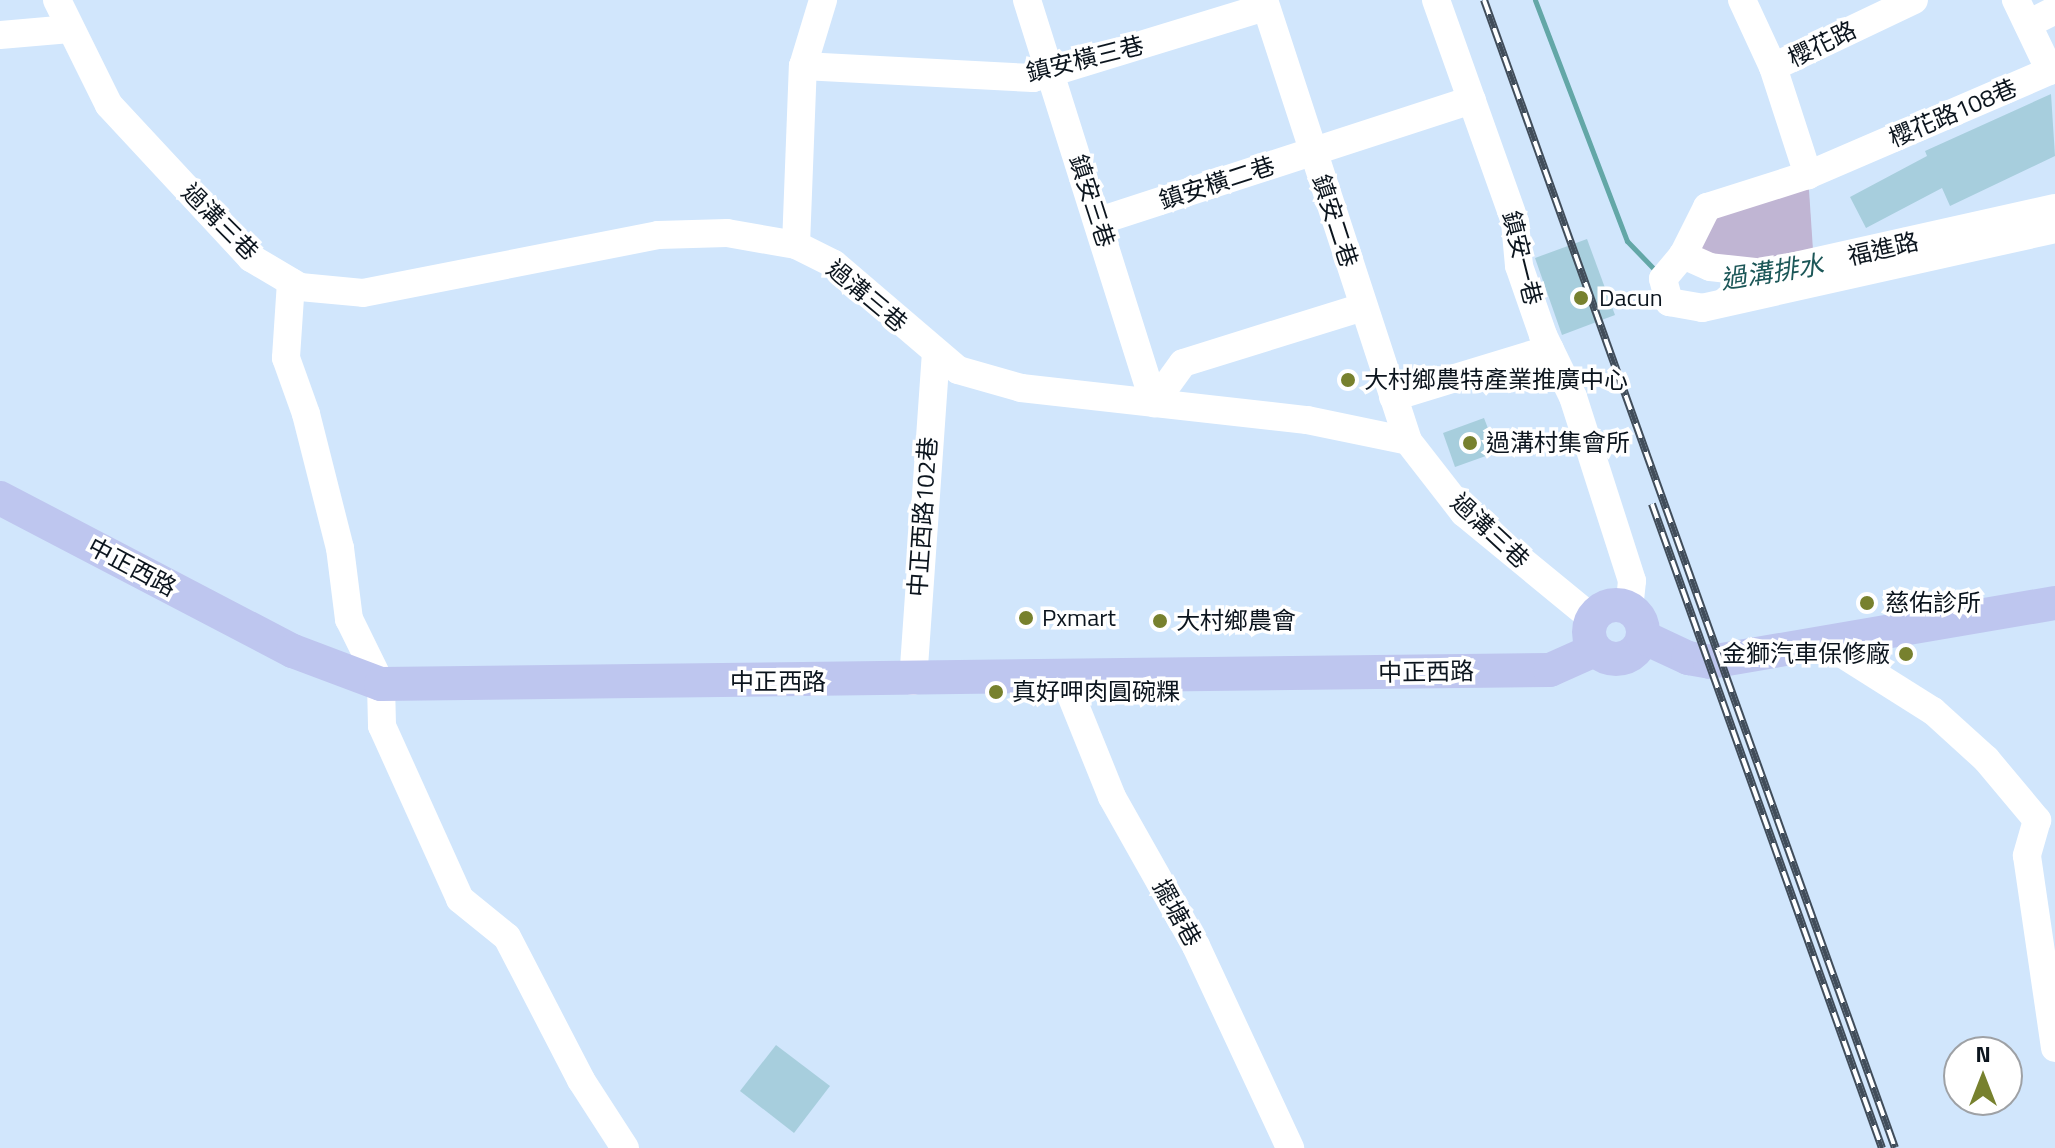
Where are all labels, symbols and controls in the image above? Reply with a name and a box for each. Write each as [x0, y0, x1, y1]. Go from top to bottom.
street label: 櫻花路 [1783, 15, 1861, 73]
street label: 鎮安橫三巷 [1023, 31, 1147, 87]
street label: 櫻花路108巷 [1885, 73, 2021, 153]
street label: 鎮安三巷 [1063, 151, 1121, 251]
street label: 鎮安橫二巷 [1155, 151, 1279, 215]
street label: 鎮安二巷 [1306, 171, 1364, 271]
street label: 過溝三巷 [176, 178, 264, 266]
street label: 鎮安一巷 [1496, 208, 1548, 308]
street label: 福進路 [1845, 227, 1921, 271]
water label: 過溝排水 [1718, 248, 1826, 296]
street label: 過溝三巷 [821, 254, 913, 338]
place label: Dacun [1599, 284, 1663, 312]
marker: Dacun [1570, 287, 1592, 309]
place label: 大村鄉農特產業推廣中心 [1364, 366, 1628, 394]
marker: 大村鄉農特產業推廣中心 [1339, 371, 1357, 389]
place label: 過溝村集會所 [1486, 429, 1630, 457]
marker: 過溝村集會所 [1461, 434, 1479, 452]
street label: 中正西路102巷 [903, 436, 943, 598]
street label: 過溝三巷 [1445, 488, 1535, 574]
street label: 中正西路 [83, 532, 181, 602]
place label: 慈佑診所 [1885, 589, 1981, 617]
marker: 慈佑診所 [1856, 592, 1878, 614]
place label: Pxmart [1042, 604, 1116, 632]
place label: 大村鄉農會 [1176, 607, 1296, 635]
marker: Pxmart [1017, 609, 1035, 627]
marker: 大村鄉農會 [1151, 612, 1169, 630]
place label: 金獅汽車保修廠 [1722, 640, 1890, 668]
marker: 金獅汽車保修廠 [1897, 645, 1915, 663]
street label: 中正西路 [1378, 657, 1474, 687]
street label: 中正西路 [730, 668, 826, 696]
place label: 真好呷肉圓碗粿 [1012, 678, 1180, 706]
marker: 真好呷肉圓碗粿 [987, 683, 1005, 701]
street label: 擺塘巷 [1147, 875, 1207, 951]
north arrow [1943, 1036, 2023, 1116]
text: N [1975, 1037, 1991, 1071]

